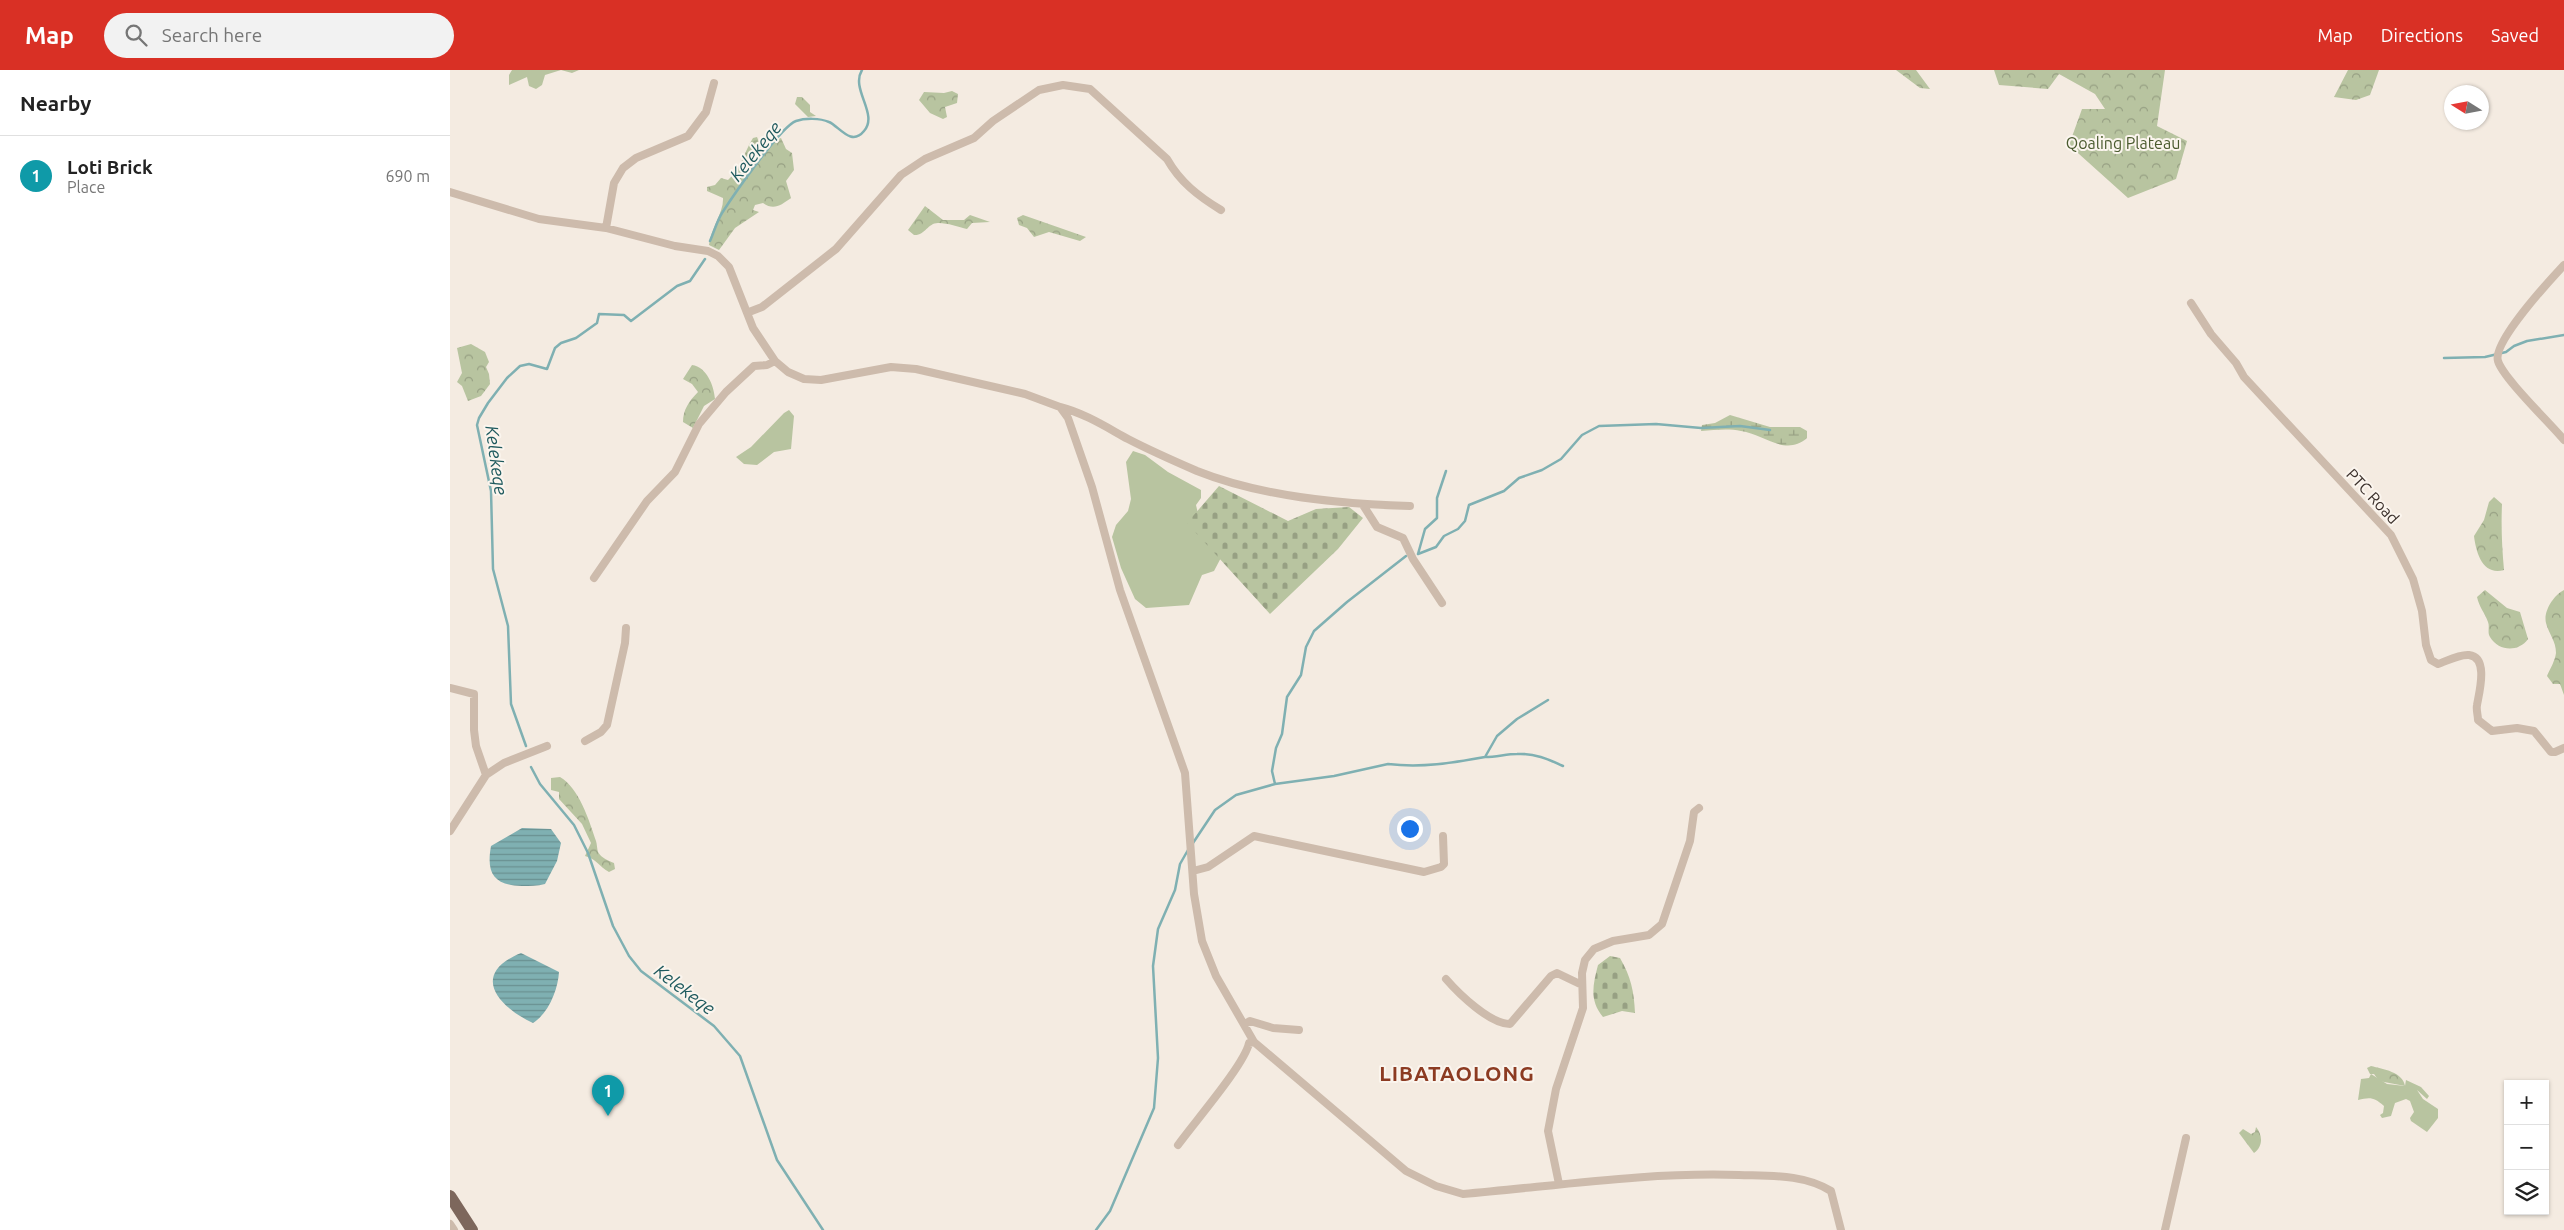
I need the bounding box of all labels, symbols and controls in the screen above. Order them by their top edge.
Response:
search box [104,13,454,58]
icon: search [122,21,150,49]
text: Map [25,22,74,49]
text: Search here [162,24,262,46]
text: Map [2317,25,2353,45]
text: Directions [2381,25,2463,45]
text: Saved [2491,25,2539,45]
north arrow [2444,85,2489,130]
text: Nearby [20,91,91,115]
water label: Kelekeqe [725,117,785,185]
park label: Qoaling Plateau [2066,134,2180,152]
text: Loti Brick [67,156,153,178]
text: 1 [31,167,41,185]
text: 690 m [385,167,430,185]
text: Place [67,178,105,196]
water label: Kelekeqe [482,424,512,496]
street label: PTC Road [2343,465,2403,527]
your location [1397,816,1423,842]
water label: Kelekeqe [651,960,719,1018]
district label: LIBATAOLONG [1379,1061,1535,1085]
pin: 1 [592,1075,624,1116]
map controls [2504,1080,2549,1215]
button: + [2504,1080,2549,1125]
button: − [2504,1125,2549,1170]
button: layers [2504,1170,2549,1215]

